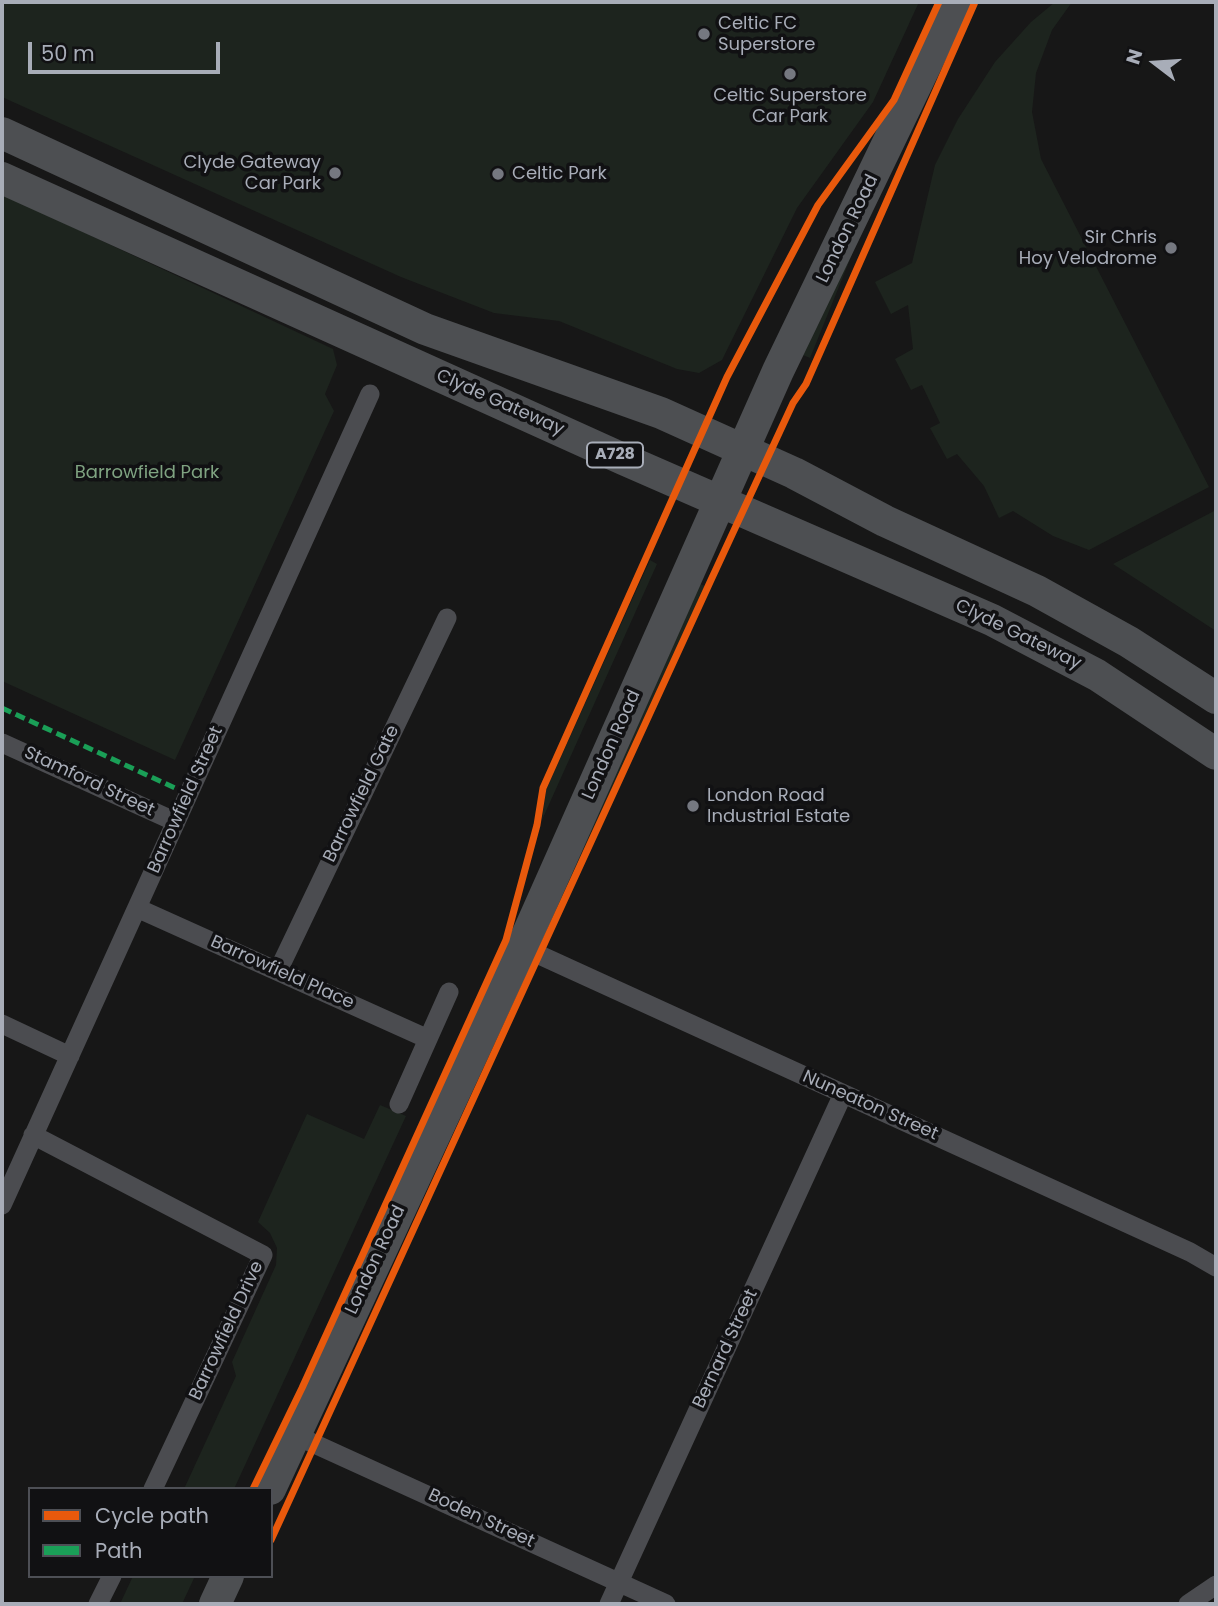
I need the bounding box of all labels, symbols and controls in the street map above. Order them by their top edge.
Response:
place label: Celtic FC Superstore [718,13,815,56]
marker: Celtic FC Superstore [696,26,712,42]
scale bar [32,28,224,72]
north arrow [1120,28,1190,98]
text: 50 m [41,39,95,68]
text: N [1119,46,1149,68]
marker: Celtic Superstore Car Park [782,66,798,82]
place label: Celtic Superstore Car Park [713,85,867,128]
place label: Clyde Gateway Car Park [183,152,321,194]
place label: Celtic Park [512,163,607,185]
marker: Clyde Gateway Car Park [327,165,343,181]
marker: Celtic Park [490,166,506,182]
street label: London Road [813,171,883,287]
place label: Sir Chris Hoy Velodrome [1019,227,1157,270]
marker: Sir Chris Hoy Velodrome [1163,240,1179,256]
street label: Clyde Gateway [433,365,567,441]
road number: A728 [587,442,643,468]
park label: Barrowfield Park [75,462,219,484]
street label: Clyde Gateway [951,595,1085,675]
street label: London Road [578,687,646,803]
street label: Barrowfield Gate [319,722,405,866]
street label: Barrowfield Street [144,723,228,877]
street label: Stamford Street [20,742,158,822]
place label: London Road Industrial Estate [707,785,850,828]
marker: London Road Industrial Estate [685,798,701,814]
street label: Barrowfield Place [207,932,357,1014]
street label: Nuneaton Street [799,1066,941,1146]
street label: London Road [341,1202,411,1318]
street label: Barrowfield Drive [185,1258,269,1404]
street label: Bernard Street [689,1286,763,1412]
street label: Boden Street [424,1485,538,1553]
legend [28,1487,273,1578]
text: Cycle path [95,1501,209,1530]
text: Path [95,1536,142,1565]

